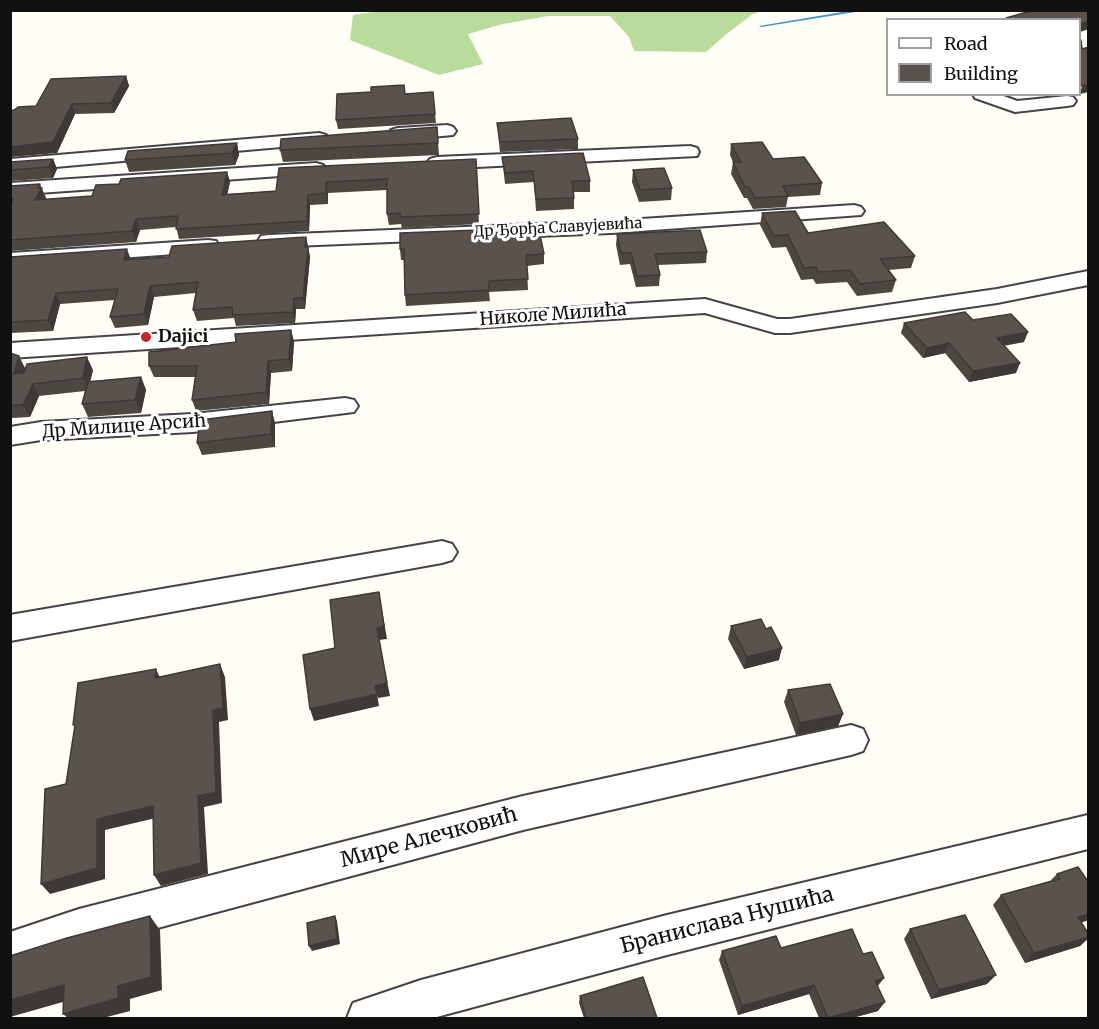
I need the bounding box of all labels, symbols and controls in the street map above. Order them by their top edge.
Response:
legend [886,18,1081,96]
text: Road [944,32,988,55]
text: Building [944,62,1018,85]
street label: Др Ђорђа Славујевића [473,215,643,241]
street label: Николе Милића [479,299,627,331]
place label: Dajici [158,326,209,348]
marker: Dajici [139,330,153,344]
street label: Др Милице Арсић [41,410,207,444]
street label: Мире Алечковић [338,802,520,874]
street label: Бранислава Нушића [618,882,836,960]

